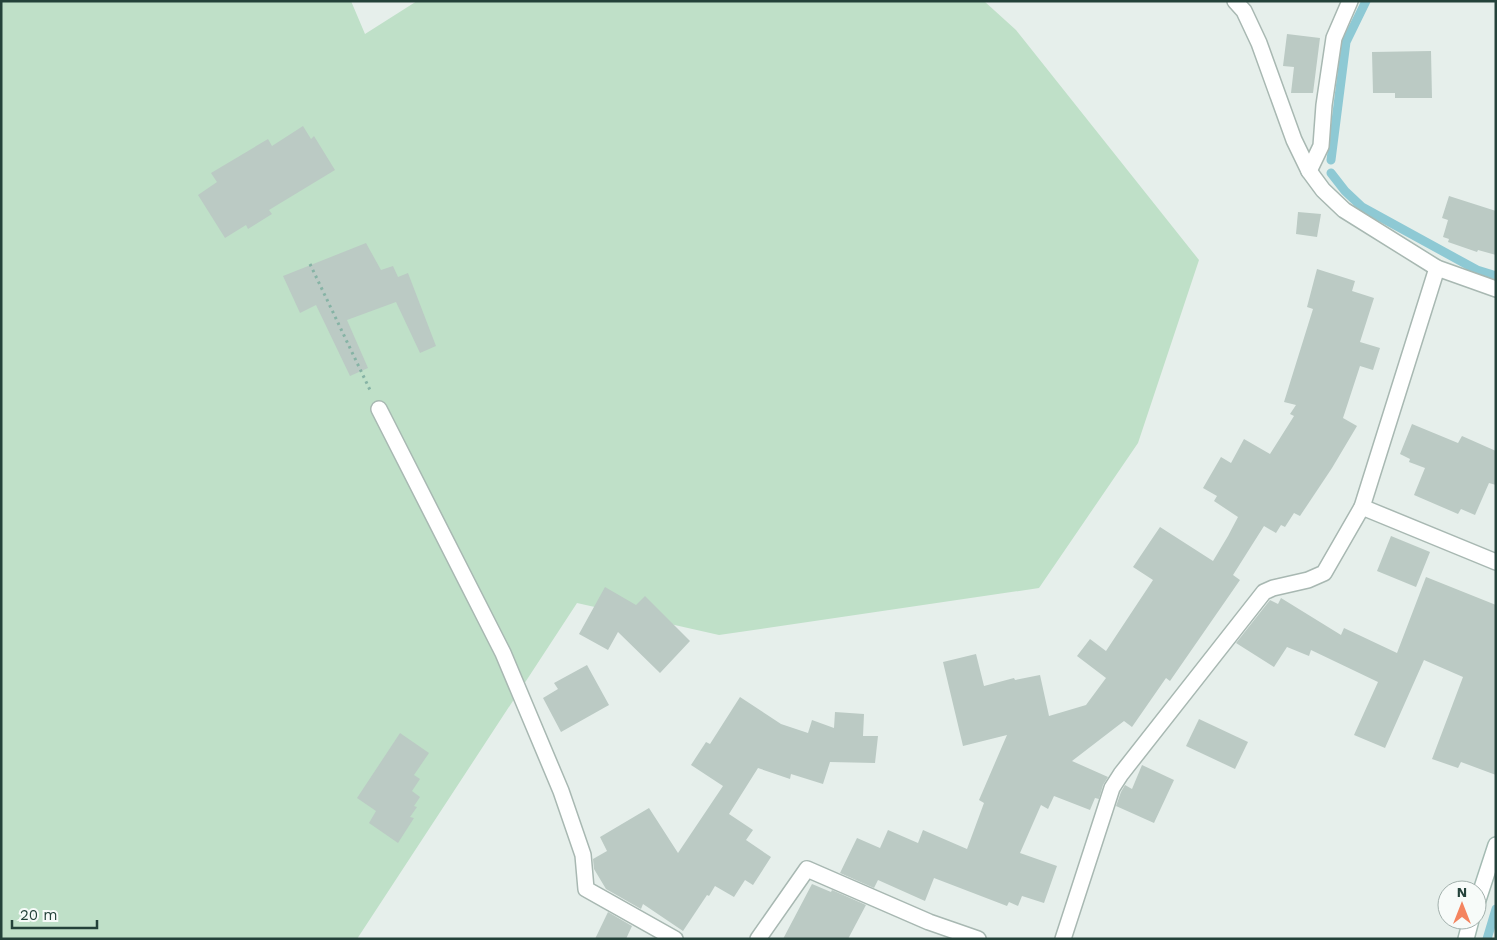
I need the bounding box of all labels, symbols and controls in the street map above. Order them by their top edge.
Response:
north arrow [1437,880,1487,930]
text: N [1457,884,1467,900]
scale bar [12,898,98,930]
text: 20 m [20,906,58,924]

